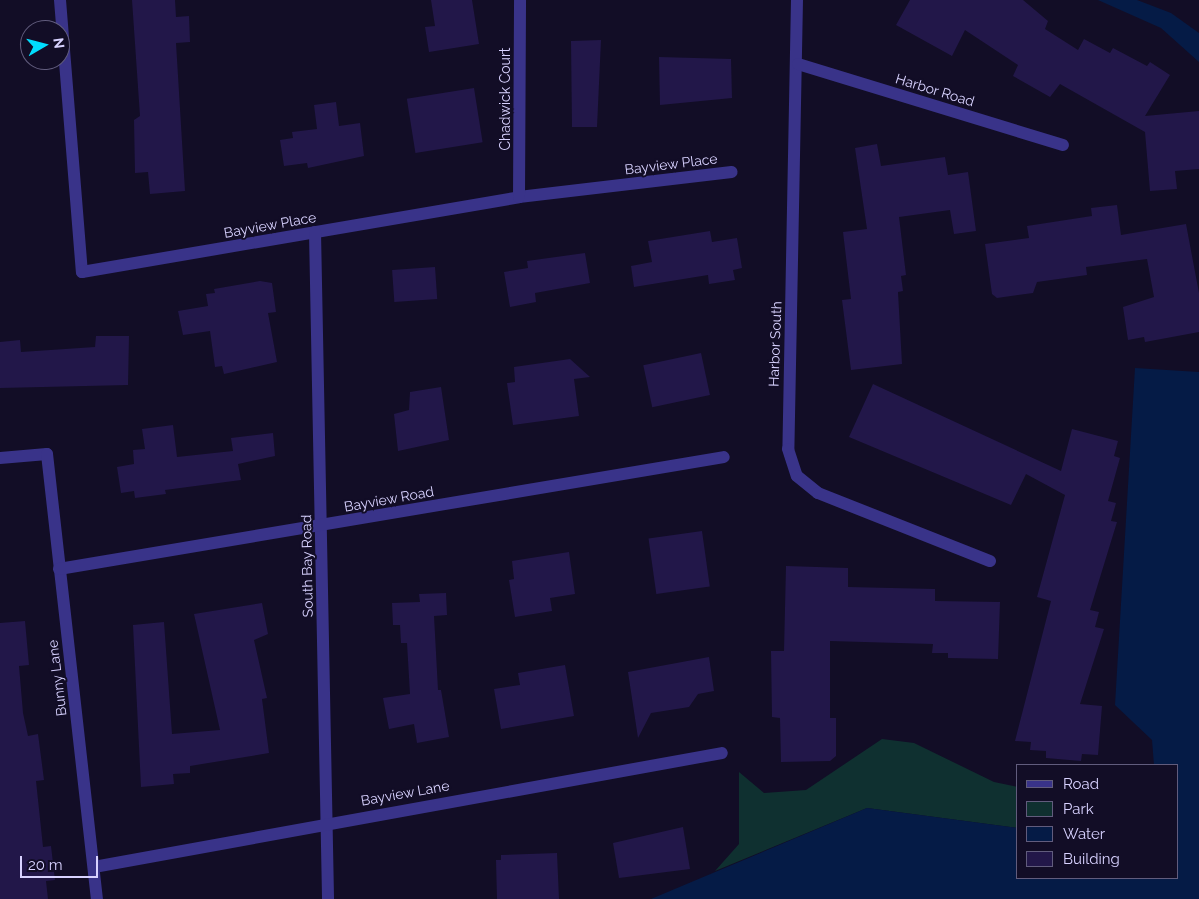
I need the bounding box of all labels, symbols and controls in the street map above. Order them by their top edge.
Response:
north arrow [20,20,70,70]
text: N [50,37,68,49]
street label: Chadwick Court [497,47,513,151]
street label: Harbor Road [893,70,977,110]
street label: Bayview Place [623,150,719,178]
street label: Bayview Place [222,209,318,241]
street label: Harbor South [765,301,785,387]
street label: Bayview Road [343,483,435,515]
street label: South Bay Road [298,514,316,618]
street label: Bunny Lane [44,639,70,717]
legend [1016,764,1179,879]
text: Road [1063,775,1099,793]
street label: Bayview Lane [359,777,451,809]
text: Park [1063,800,1094,818]
text: Water [1063,825,1105,843]
scale bar [22,846,100,878]
text: Building [1063,850,1120,868]
text: 20 m [28,856,63,874]

